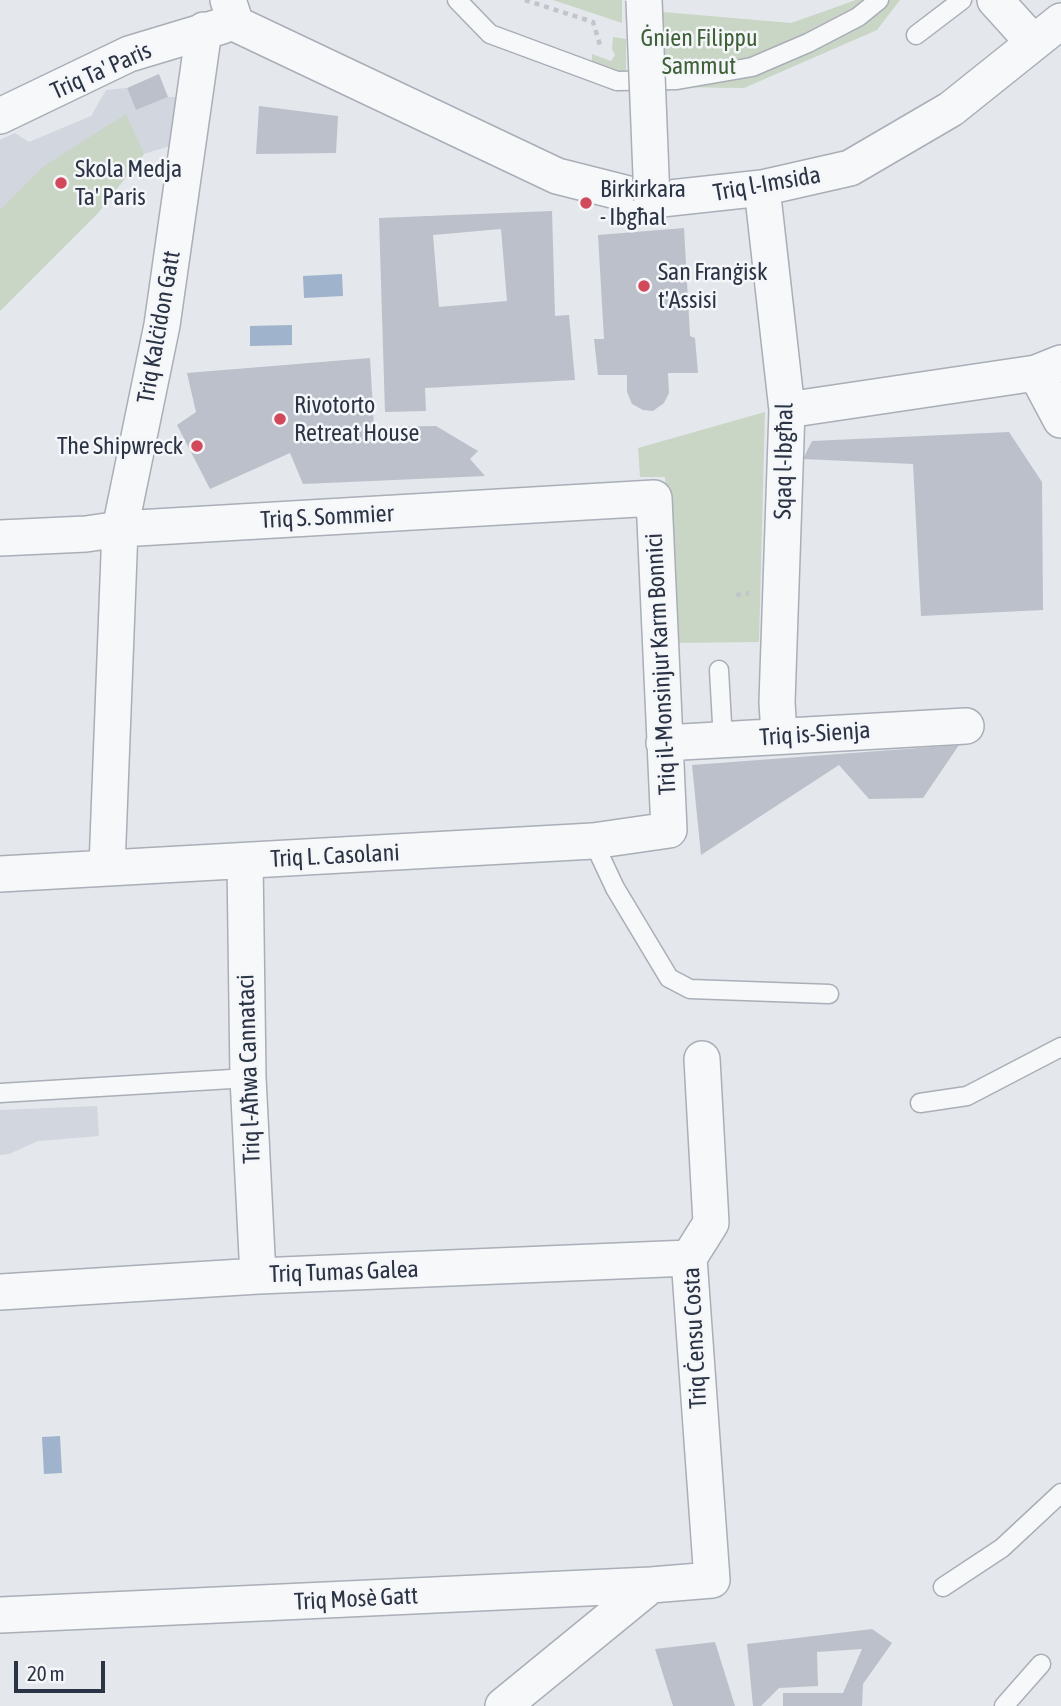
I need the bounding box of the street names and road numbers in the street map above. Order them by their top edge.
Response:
street label: Triq Ta' Paris [46,36,156,106]
street label: Triq l-Imsida [711,160,823,208]
street label: Triq Kalċidon Gatt [131,248,187,406]
street label: Sqaq l-Ibgħal [769,402,799,520]
street label: Triq S. Sommier [260,499,394,535]
street label: Triq il-Monsinjur Karm Bonnici [640,532,682,796]
street label: Triq is-Sienja [759,716,871,752]
street label: Triq L. Casolani [270,838,400,874]
street label: Triq l-Aħwa Cannataci [231,974,267,1164]
street label: Triq Tumas Galea [269,1255,419,1289]
street label: Triq Ċensu Costa [677,1267,713,1409]
street label: Triq Mosè Gatt [293,1581,419,1617]

